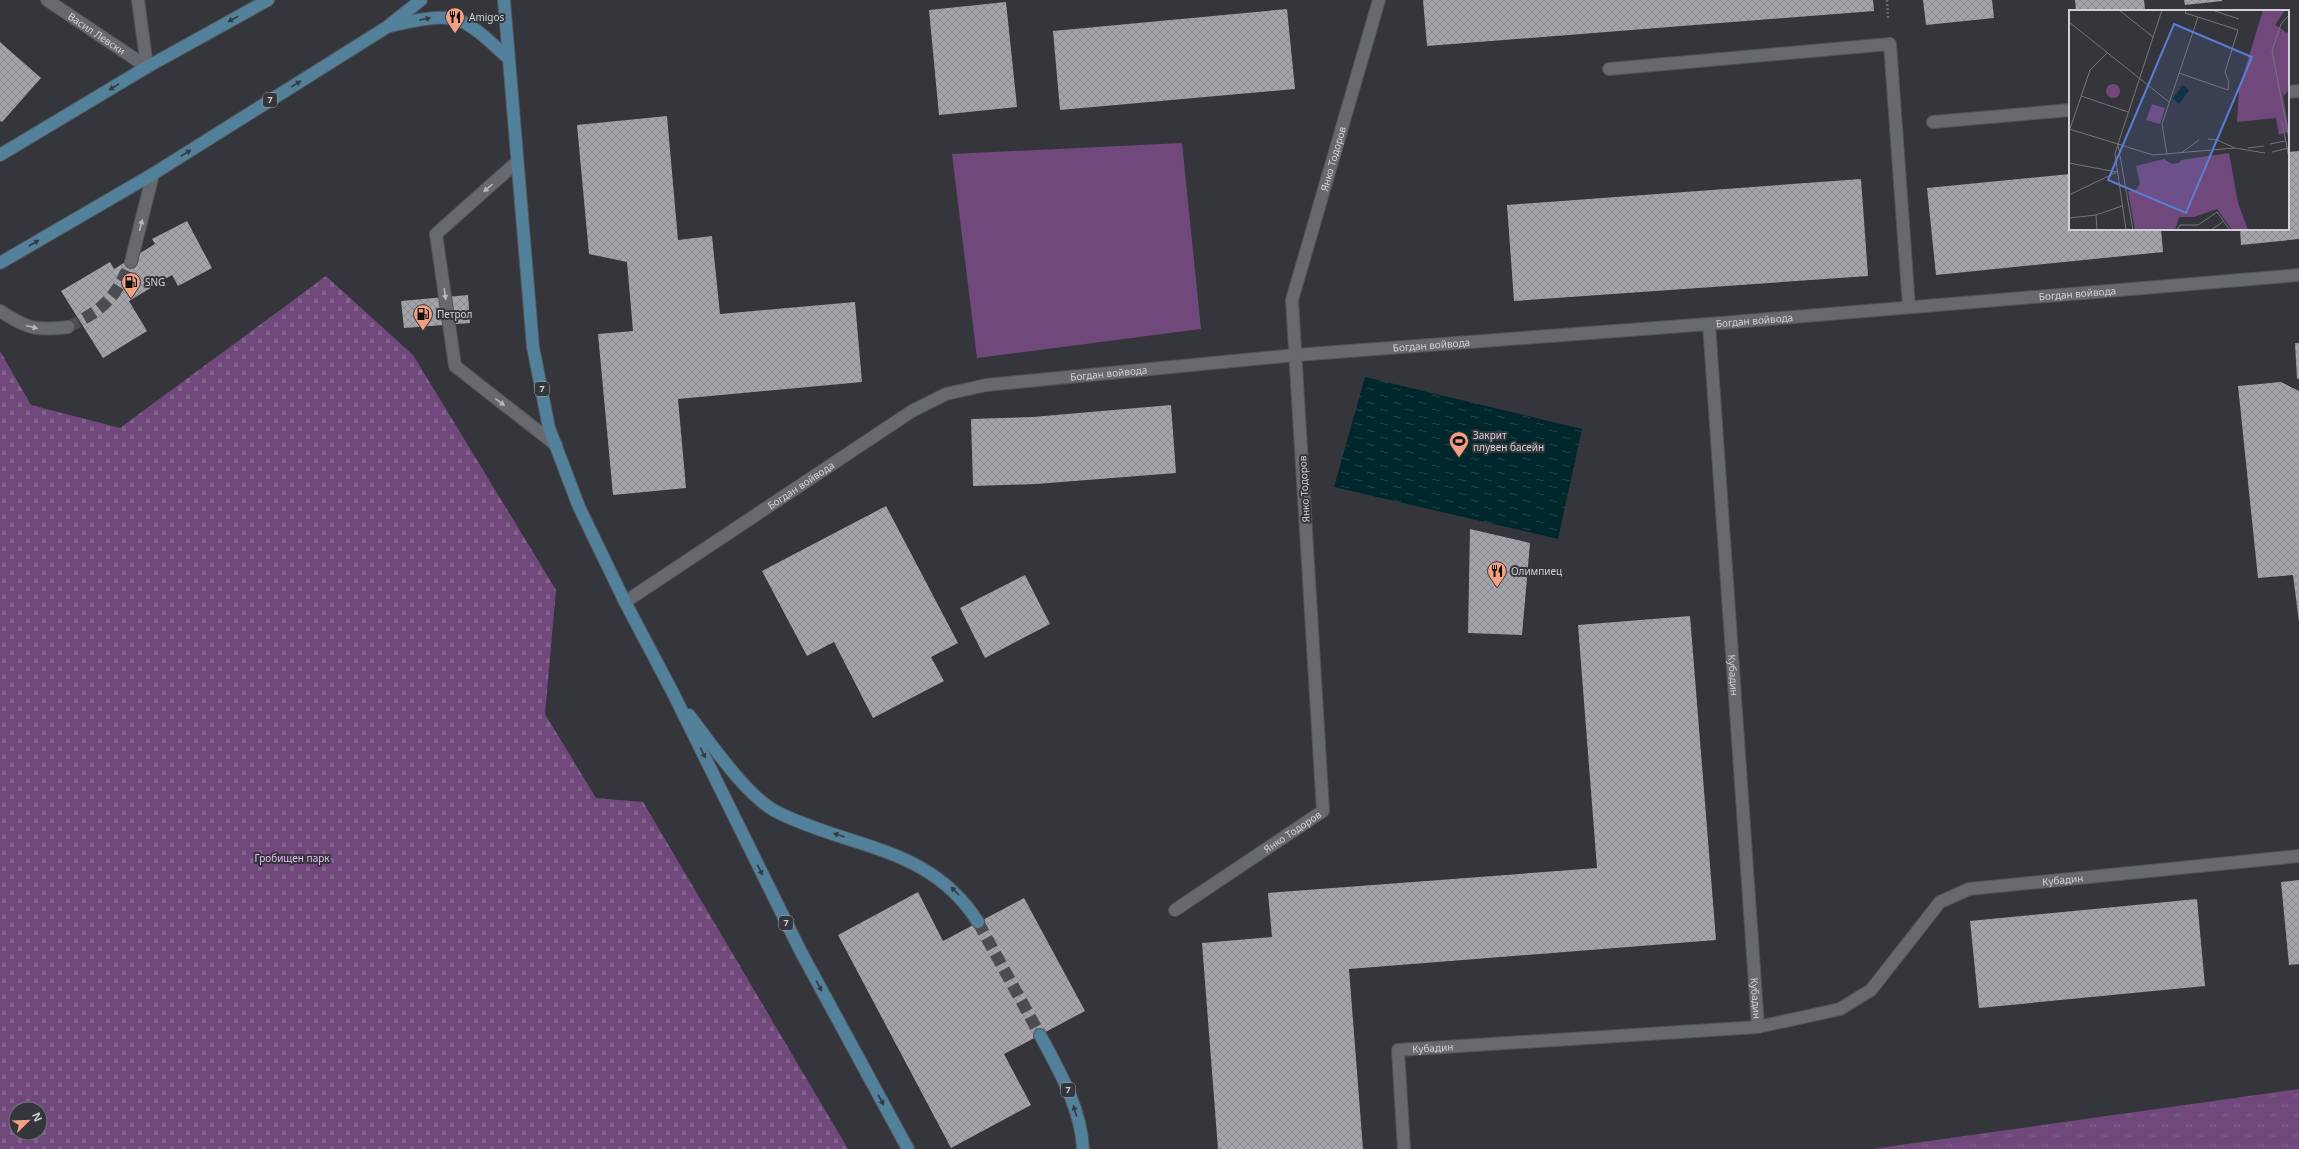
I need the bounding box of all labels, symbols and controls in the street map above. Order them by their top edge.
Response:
restaurant icon: Amigos [444,6,466,34]
street label: Васил Левски [65,9,128,58]
place label: Amigos [469,10,505,24]
inset map [2069,10,2289,230]
one-way arrow [228,16,239,22]
one-way arrow [419,16,431,22]
one-way arrow [291,80,301,88]
one-way arrow [108,83,120,90]
road number: 7 [263,93,277,107]
street label: Янко Тодоров [1317,124,1349,193]
one-way arrow [180,150,192,157]
one-way arrow [483,184,493,193]
one-way arrow [138,218,144,231]
one-way arrow [28,240,40,247]
fuel station icon: SNG [120,271,142,299]
place label: SNG [145,275,165,289]
street label: Богдан войвода [2038,283,2117,304]
one-way arrow [442,288,448,300]
fuel station icon: Петрол [412,303,434,331]
place label: Петрол [437,307,472,321]
street label: Богдан войвода [1715,310,1794,330]
one-way arrow [26,324,38,330]
street label: Богдан войвода [1392,335,1471,355]
street label: Богдан войвода [1069,362,1148,384]
road number: 7 [535,382,549,396]
one-way arrow [495,397,506,406]
place label: Закрит плувен басейн [1473,428,1544,454]
sports icon: Закрит плувен басейн [1448,430,1470,458]
street label: Янко Тодоров [1295,455,1313,523]
street label: Богдан войвода [765,458,837,512]
restaurant icon: Олимпиец [1486,560,1508,588]
place label: Олимпиец [1511,564,1563,578]
street label: Кубадин [1725,654,1742,696]
one-way arrow [699,748,706,759]
street label: Янко Тодоров [1260,807,1324,856]
one-way arrow [833,832,845,838]
park label: Гробищен парк [254,851,330,865]
one-way arrow [757,864,763,876]
street label: Кубадин [2041,871,2084,889]
one-way arrow [950,886,960,896]
road number: 7 [779,916,793,930]
street label: Кубадин [1748,977,1764,1019]
one-way arrow [816,980,822,992]
street label: Кубадин [1412,1039,1454,1056]
road number: 7 [1061,1083,1075,1097]
one-way arrow [878,1094,885,1106]
north arrow [8,1101,48,1141]
one-way arrow [1072,1105,1078,1117]
text: N [29,1110,46,1124]

